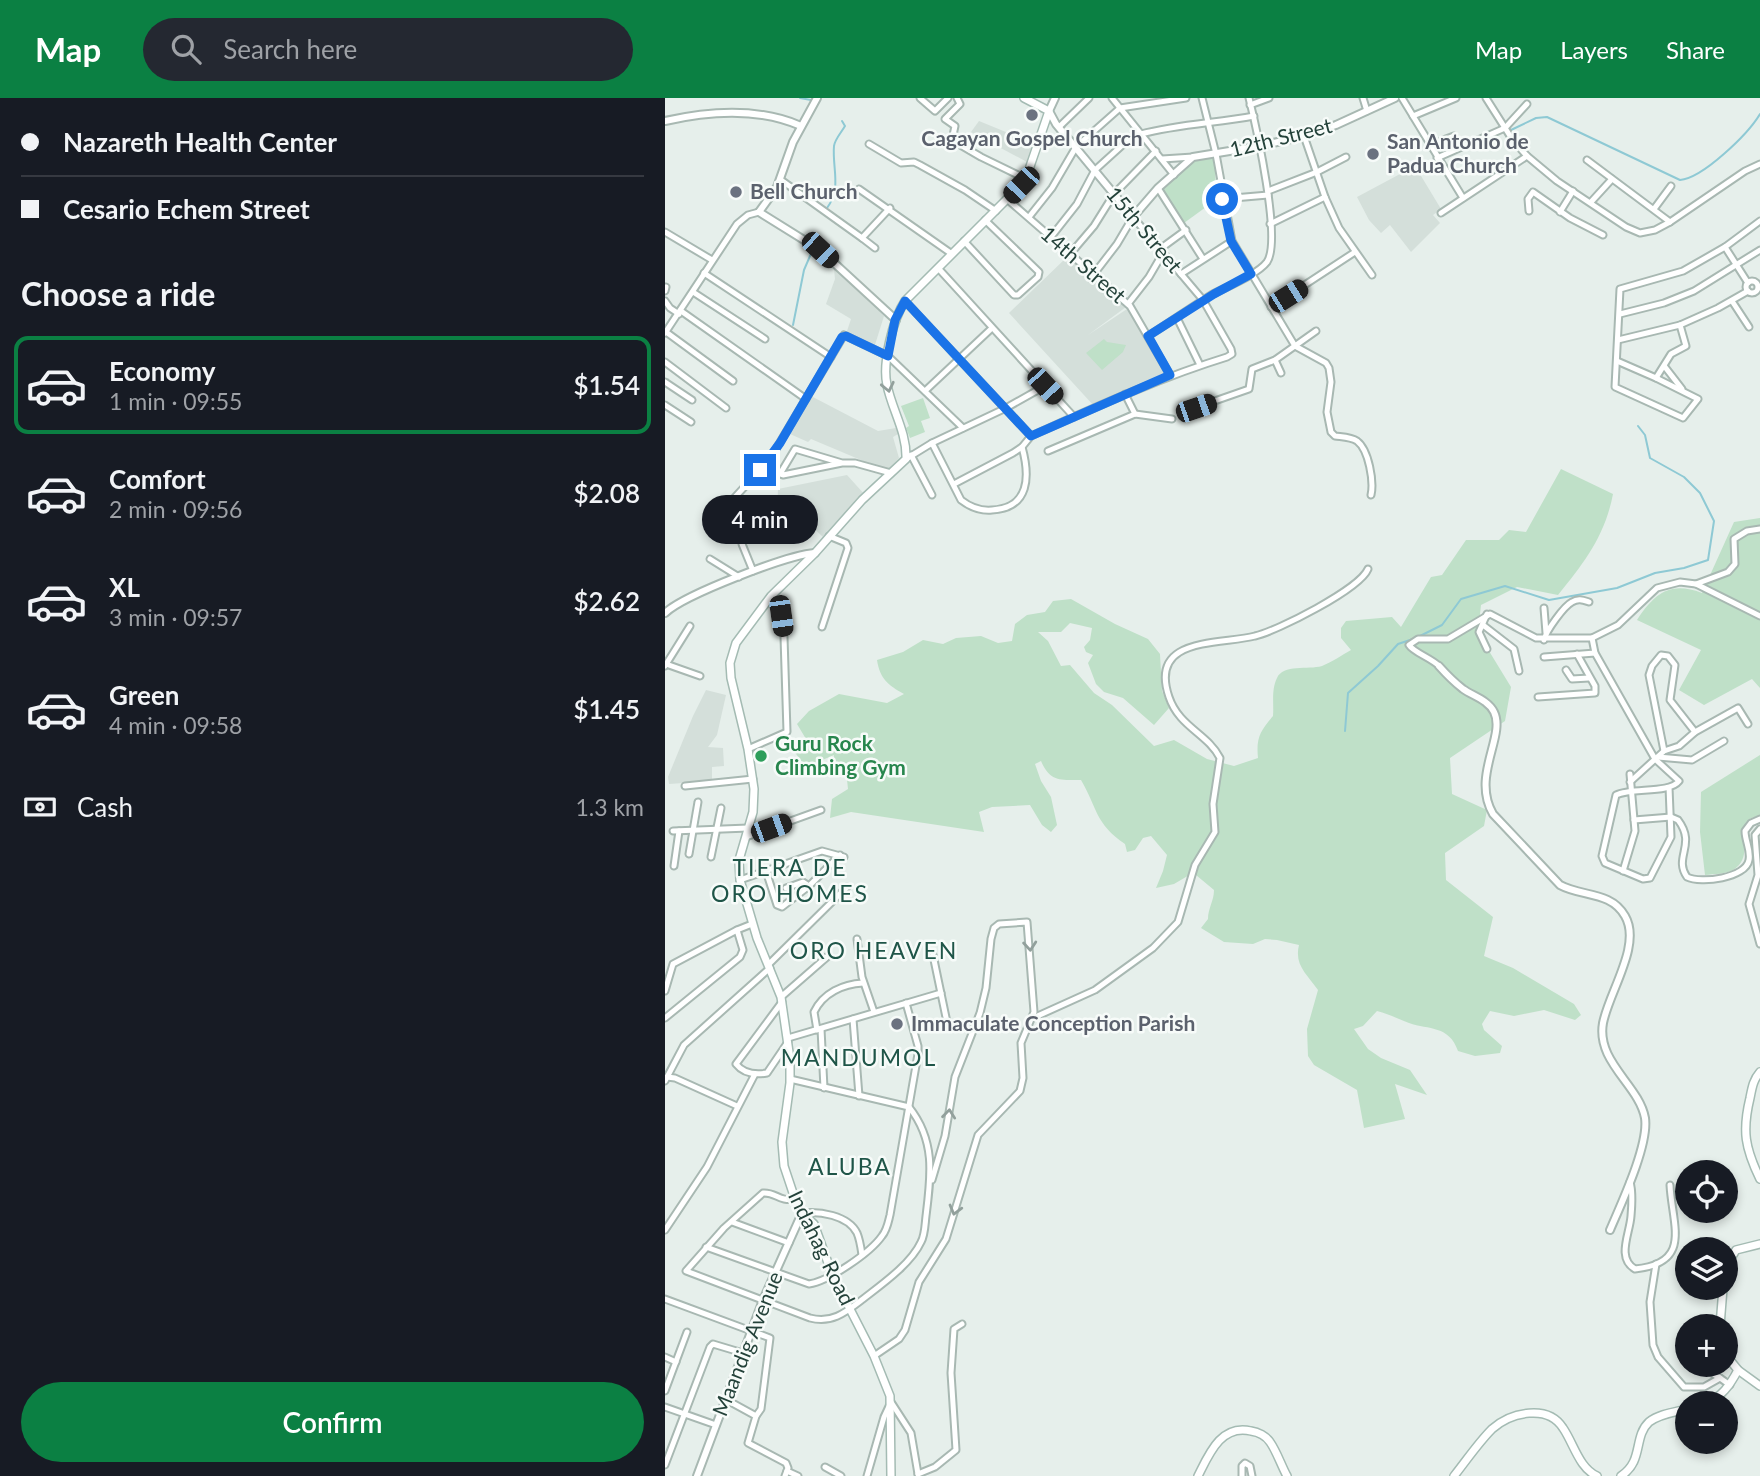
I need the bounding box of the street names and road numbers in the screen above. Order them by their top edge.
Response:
street label: 12th Street [1227,112,1335,161]
street label: 15th Street [1102,181,1189,277]
street label: 14th Street [1036,220,1132,308]
street label: Indahag Road [784,1186,861,1309]
street label: Maandig Avenue [706,1267,787,1419]

